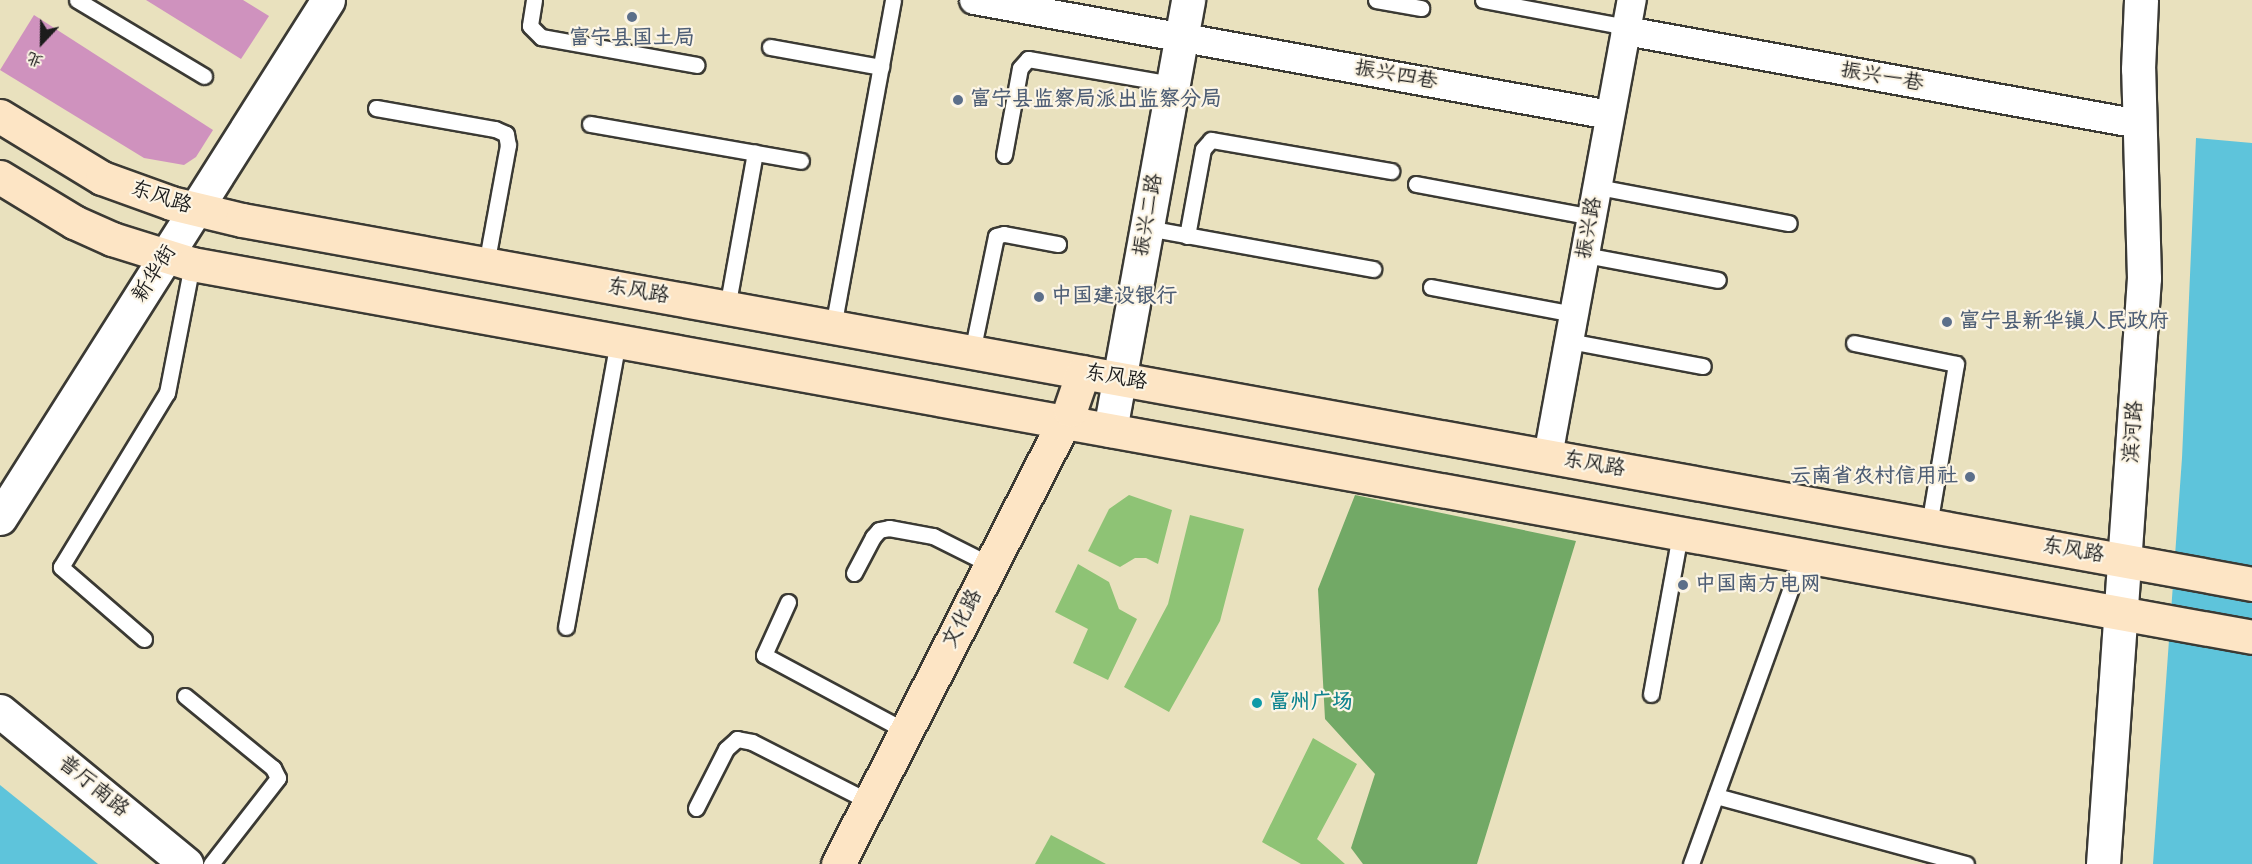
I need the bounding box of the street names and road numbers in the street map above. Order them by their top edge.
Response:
street label: 振兴四巷 [1352,56,1440,96]
street label: 振兴一巷 [1838,58,1926,98]
street label: 振兴二路 [1129,171,1169,259]
street label: 东风路 [127,176,195,220]
street label: 振兴路 [1572,195,1608,261]
street label: 新华街 [128,241,182,307]
street label: 东风路 [605,274,671,310]
street label: 东风路 [1083,360,1149,396]
street label: 滨河路 [2119,400,2149,464]
street label: 东风路 [1561,447,1627,483]
street label: 东风路 [2040,533,2106,569]
street label: 文化路 [937,585,989,653]
street label: 普厅南路 [52,751,134,823]

